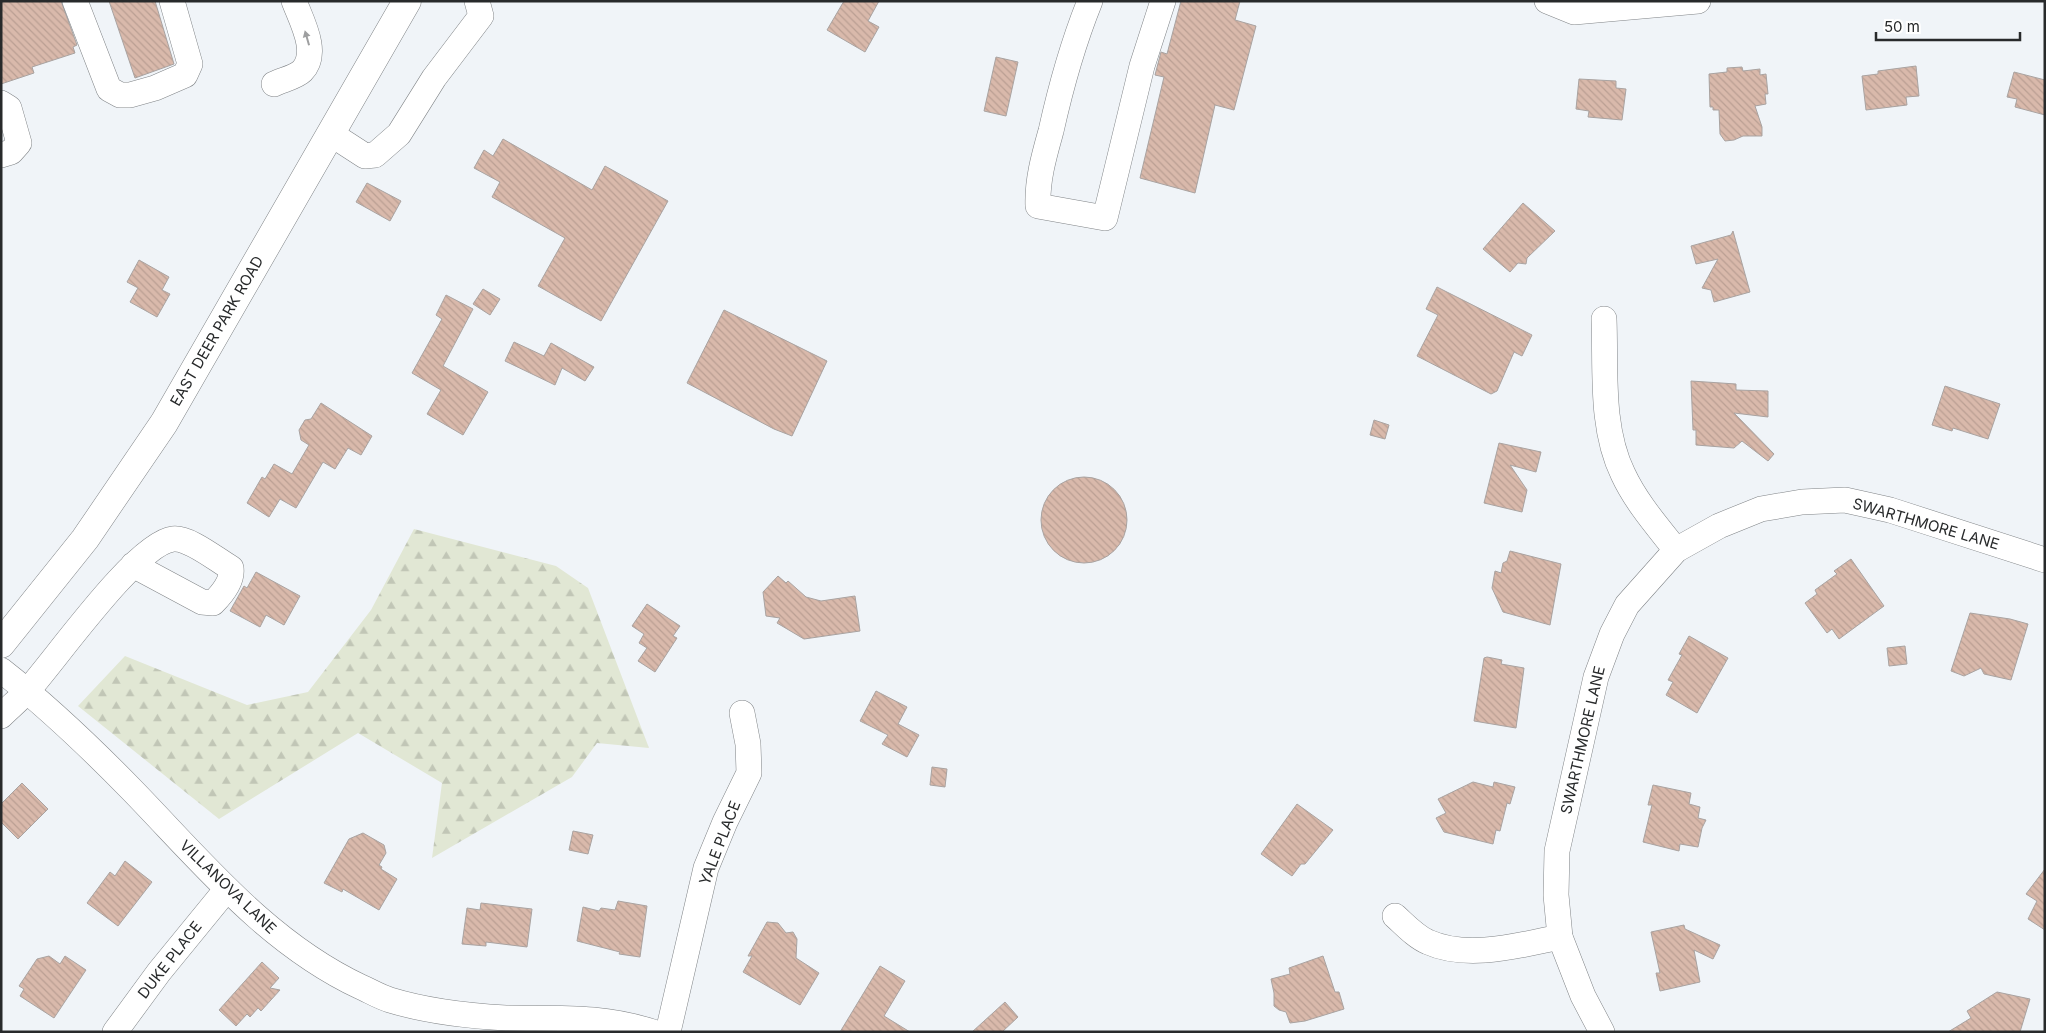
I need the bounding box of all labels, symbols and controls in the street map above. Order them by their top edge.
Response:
scale bar [1876,10,2020,42]
text: 50 m [1884,17,1920,36]
one-way arrow [302,30,310,45]
street label: EAST DEER PARK ROAD [166,252,267,409]
street label: SWARTHMORE LANE [1851,494,2002,554]
street label: SWARTHMORE LANE [1556,664,1609,816]
street label: YALE PLACE [695,798,744,888]
street label: VILLANOVA LANE [176,836,281,938]
street label: DUKE PLACE [133,917,206,1002]

